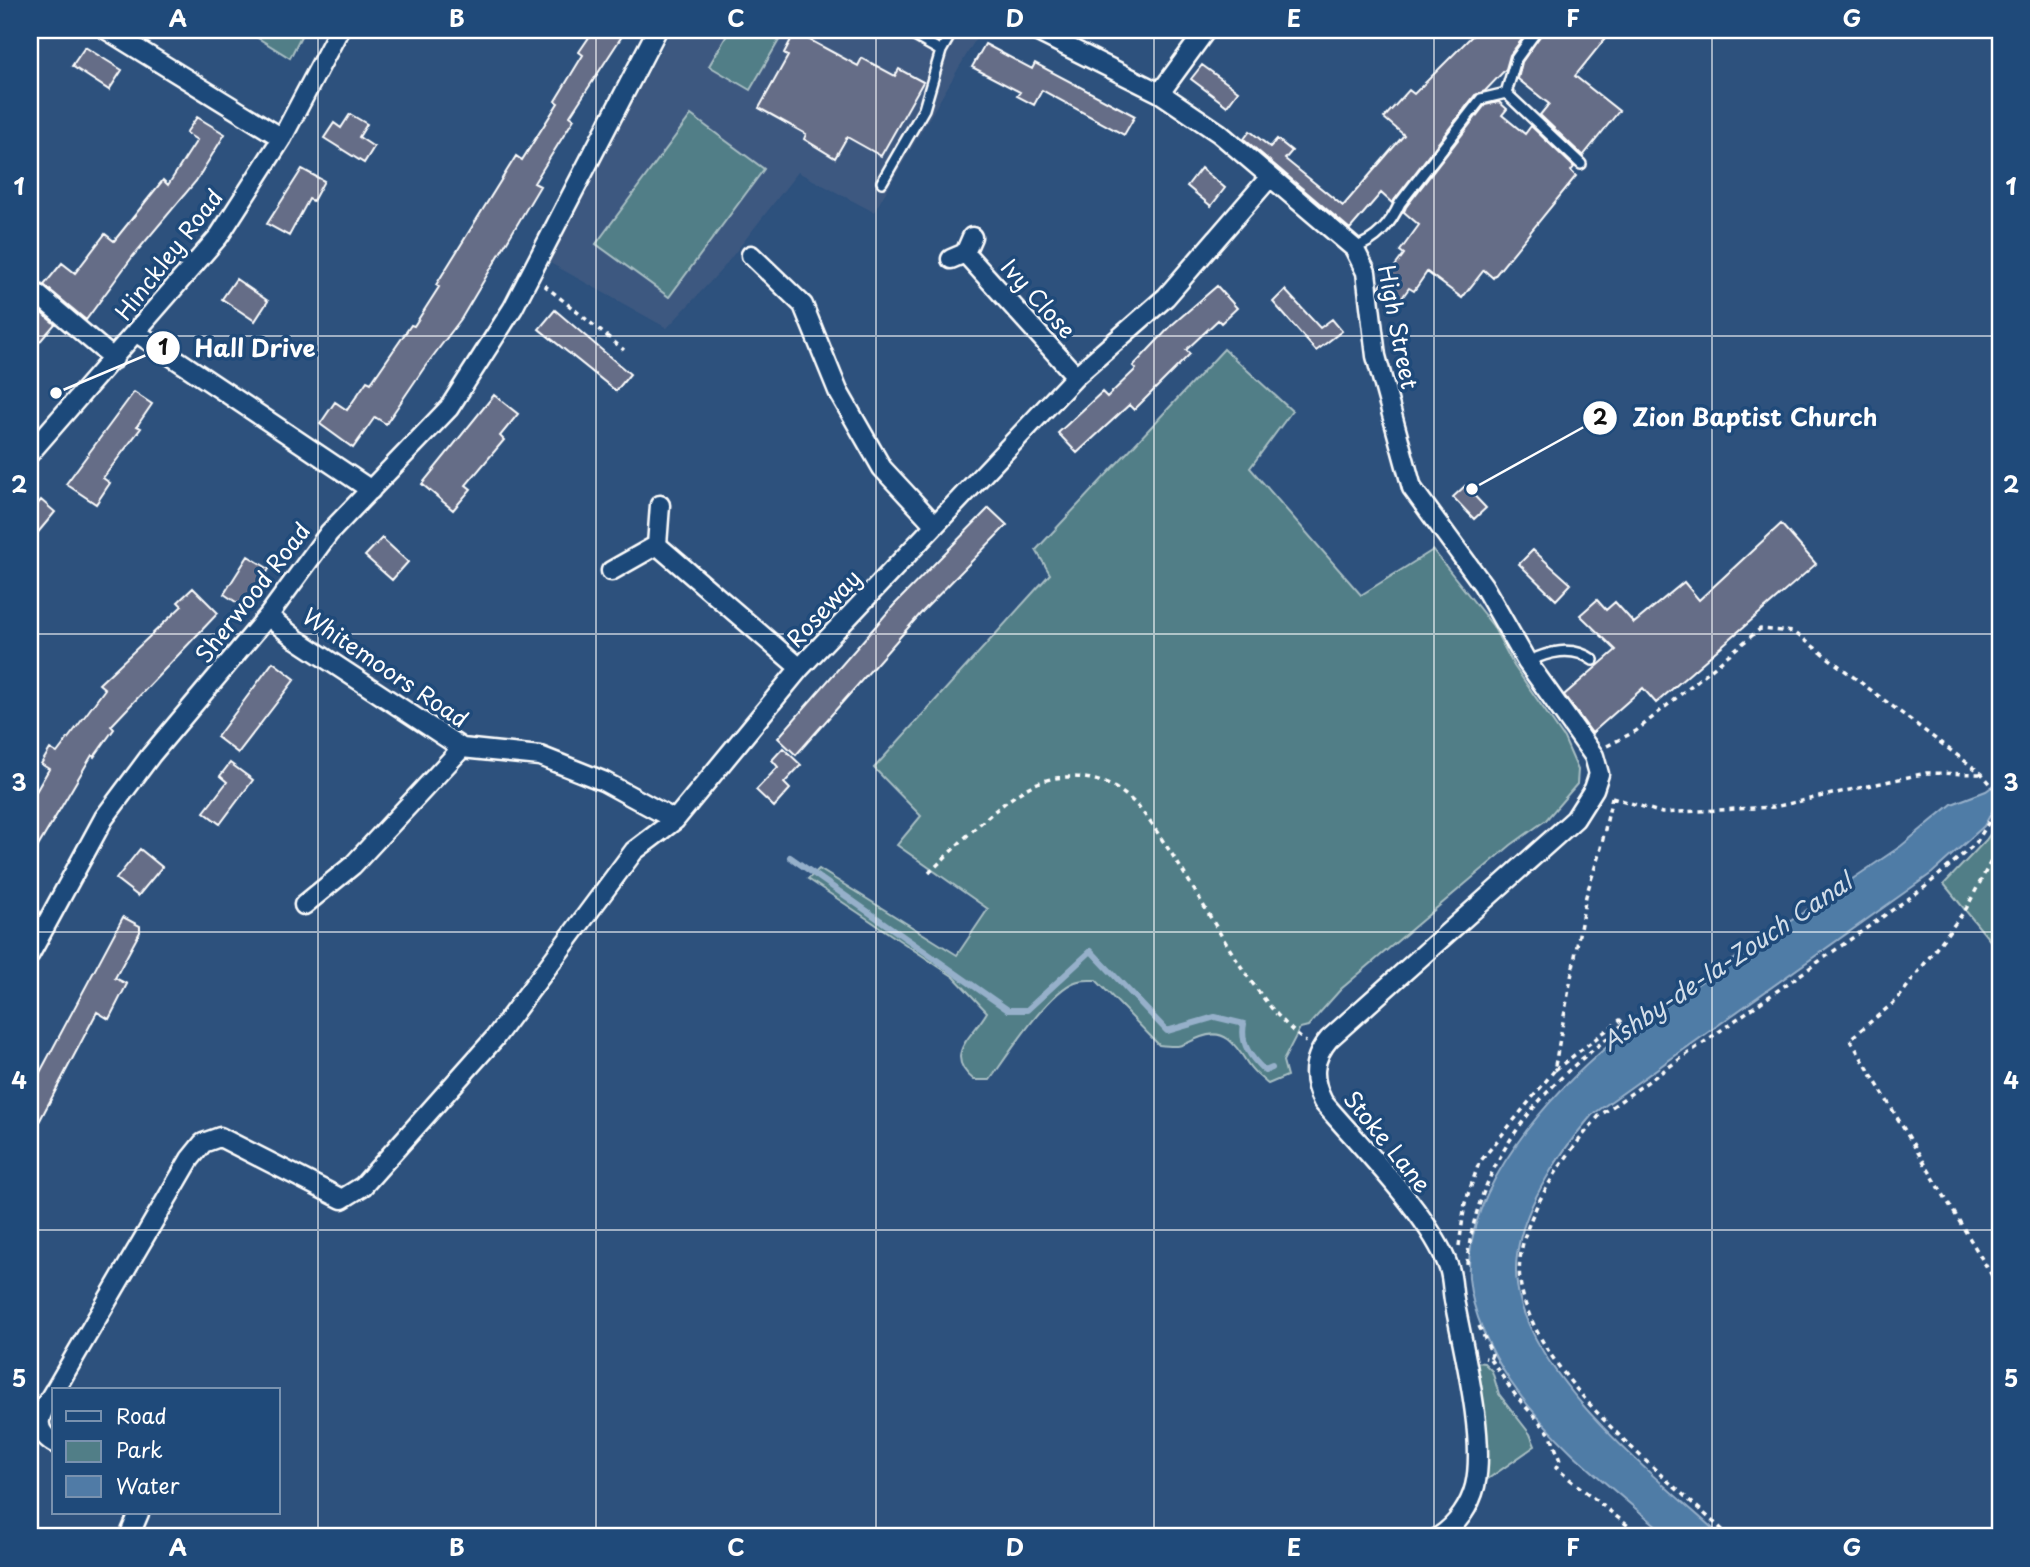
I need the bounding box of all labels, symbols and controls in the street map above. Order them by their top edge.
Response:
text: A [169,0,187,35]
text: B [449,0,465,35]
text: C [727,0,745,35]
text: D [1006,0,1024,35]
text: E [1287,0,1301,35]
text: F [1566,0,1580,35]
text: G [1843,0,1861,35]
text: 1 [14,168,25,203]
text: 1 [2006,168,2017,203]
street label: Hinckley Road [105,181,231,327]
street label: Ivy Close [993,250,1085,346]
street label: High Street [1370,262,1428,392]
callout: Hall Drive [146,326,330,371]
text: Hall Drive [195,329,315,365]
text: 1 [158,330,168,362]
callout: Zion Baptist Church [1583,395,1892,440]
text: Zion Baptist Church [1633,398,1877,434]
text: 2 [1593,400,1608,432]
text: 2 [11,466,27,501]
text: 2 [2003,466,2019,501]
street label: Sherwood Road [186,514,318,670]
street label: Roseway [777,561,869,655]
street label: Whitemoors Road [296,598,476,736]
text: 3 [11,764,27,799]
text: 3 [2003,764,2019,799]
water label: Ashby-de-la-Zouch Canal [1593,862,1861,1059]
text: 4 [11,1062,27,1097]
text: 4 [2003,1062,2019,1097]
street label: Stoke Lane [1336,1082,1440,1200]
text: 5 [12,1360,26,1395]
text: 5 [2004,1360,2018,1395]
legend [52,1388,280,1514]
text: Road [116,1399,167,1431]
text: Park [116,1433,163,1465]
text: Water [116,1469,180,1501]
text: A [169,1529,187,1564]
text: B [449,1529,465,1564]
text: C [727,1529,745,1564]
text: D [1006,1529,1024,1564]
text: E [1287,1529,1301,1564]
text: F [1566,1529,1580,1564]
text: G [1843,1529,1861,1564]

